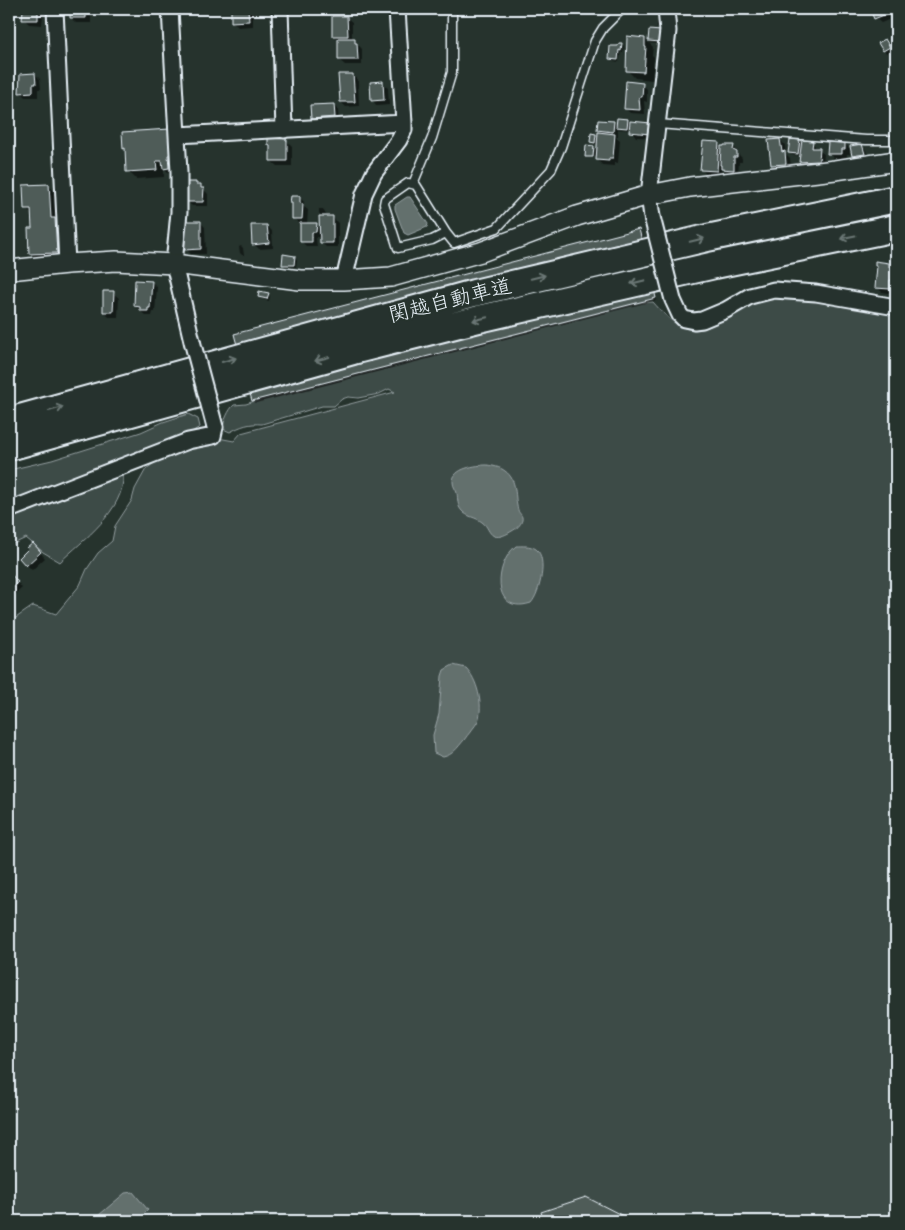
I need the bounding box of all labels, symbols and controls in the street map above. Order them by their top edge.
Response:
one-way arrow [841,233,857,243]
one-way arrow [688,235,704,244]
street label: 関越自動車道 [386,272,515,332]
one-way arrow [530,272,546,281]
one-way arrow [631,278,647,287]
one-way arrow [472,315,488,324]
one-way arrow [221,354,237,364]
one-way arrow [315,355,331,364]
one-way arrow [47,403,63,413]

